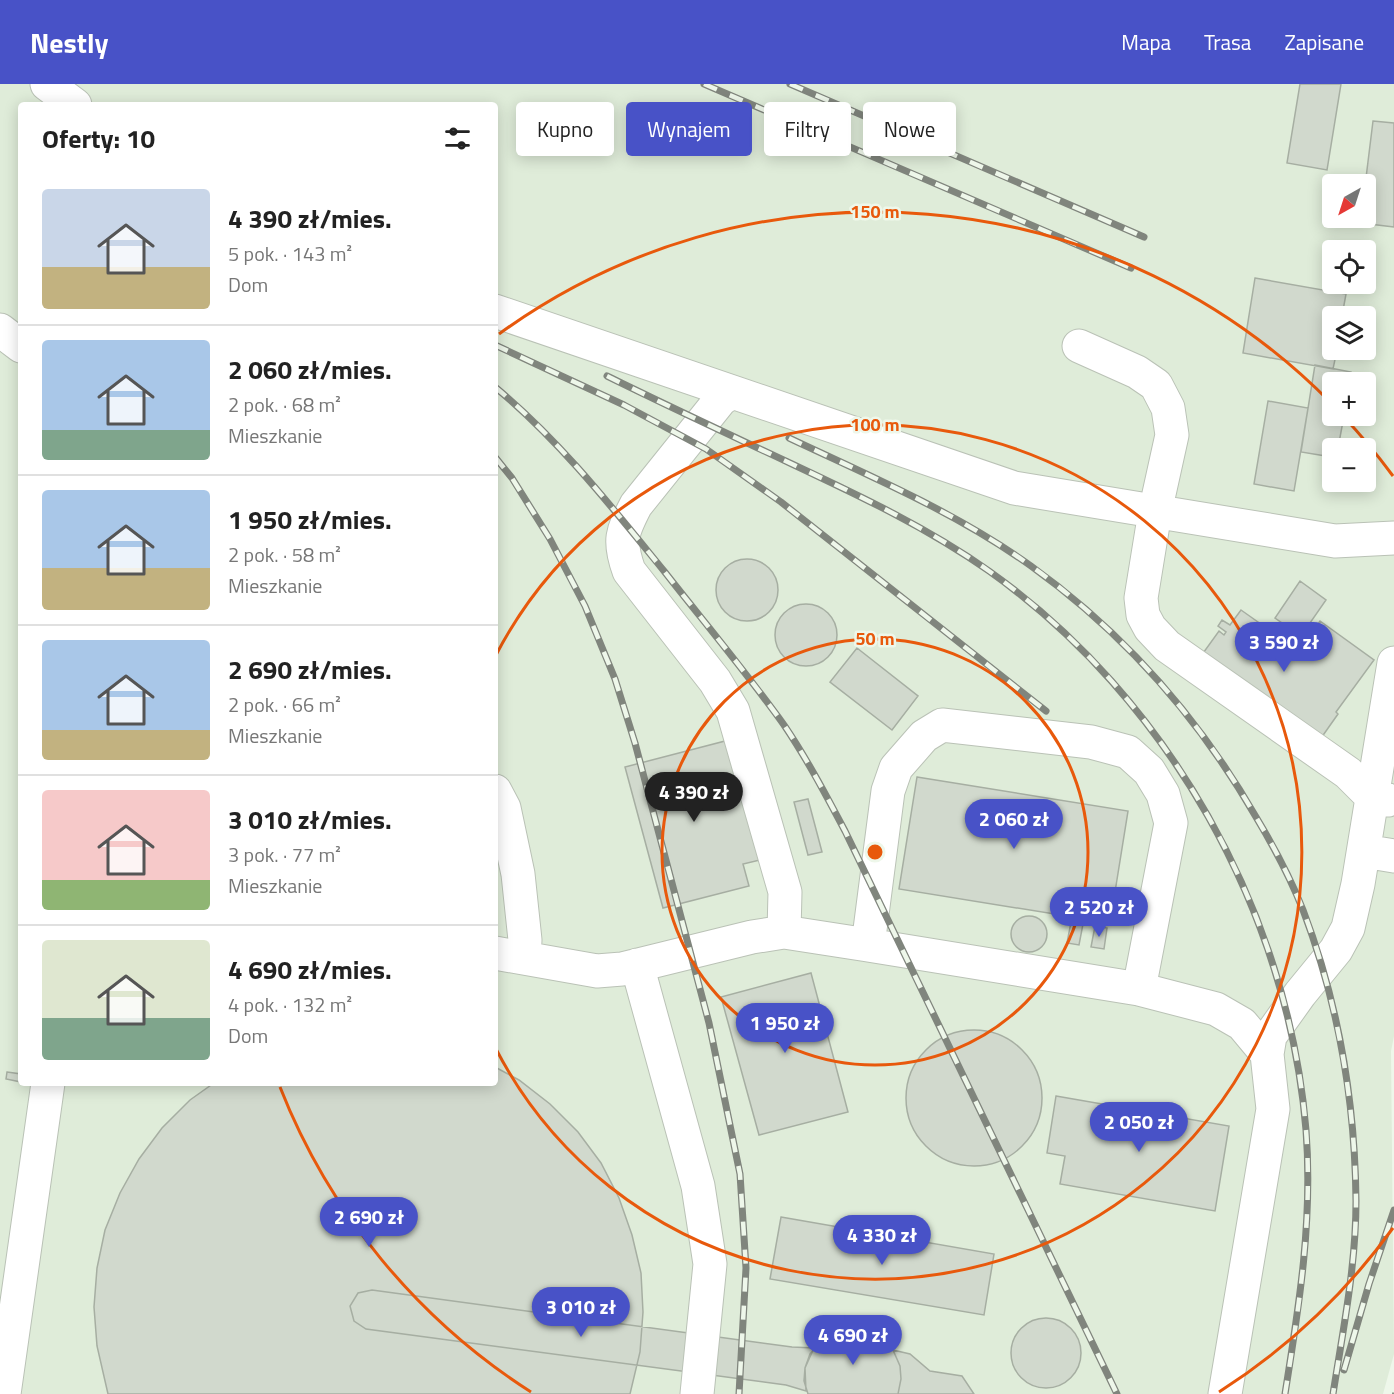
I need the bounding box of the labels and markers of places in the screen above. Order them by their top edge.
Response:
pin: 3 590 zł [1222,622,1346,673]
pin: 4 390 zł [632,772,756,823]
pin: 2 060 zł [952,799,1076,850]
centre of rings [865,842,885,862]
pin: 2 520 zł [1037,887,1161,938]
pin: 1 950 zł [723,1003,847,1054]
pin: 2 050 zł [1077,1102,1201,1153]
pin: 2 690 zł [307,1197,431,1248]
pin: 4 330 zł [820,1215,944,1266]
pin: 3 010 zł [519,1287,643,1338]
pin: 4 690 zł [791,1315,915,1366]

